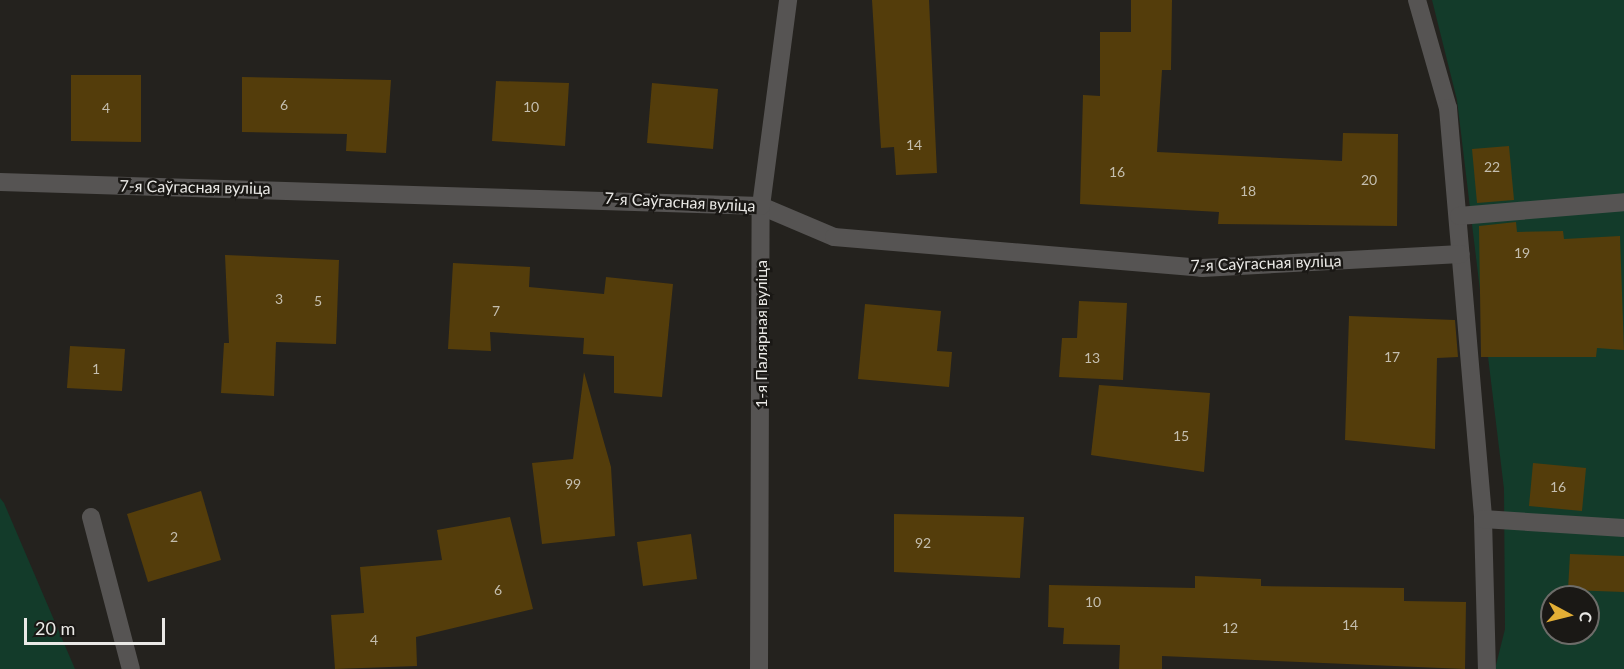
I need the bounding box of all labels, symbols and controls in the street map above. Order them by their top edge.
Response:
house number: 6 [280,97,288,113]
house number: 10 [523,99,539,115]
house number: 4 [102,100,110,116]
house number: 14 [906,137,922,153]
house number: 22 [1484,159,1500,175]
house number: 16 [1109,164,1125,180]
house number: 20 [1361,172,1377,188]
street label: 7-я Саўгасная вуліца [119,176,271,198]
house number: 18 [1240,183,1256,199]
street label: 7-я Саўгасная вуліца [604,188,756,216]
house number: 19 [1514,245,1530,261]
street label: 7-я Саўгасная вуліца [1190,251,1342,275]
street label: 1-я Палярная вуліца [751,260,771,408]
house number: 3 [275,291,283,307]
house number: 5 [314,293,322,309]
house number: 7 [492,303,500,319]
house number: 17 [1384,349,1400,365]
house number: 13 [1084,350,1100,366]
house number: 1 [92,361,100,377]
house number: 15 [1173,428,1189,444]
house number: 99 [565,476,581,492]
house number: 16 [1550,479,1566,495]
house number: 2 [170,529,178,545]
house number: 92 [915,535,931,551]
house number: 6 [494,582,502,598]
north arrow [1540,585,1600,645]
house number: 10 [1085,594,1101,610]
scale bar [27,606,168,644]
text: С [1576,611,1596,623]
text: 20 m [35,617,75,639]
house number: 14 [1342,617,1358,633]
house number: 12 [1222,620,1238,636]
house number: 4 [370,632,378,648]

